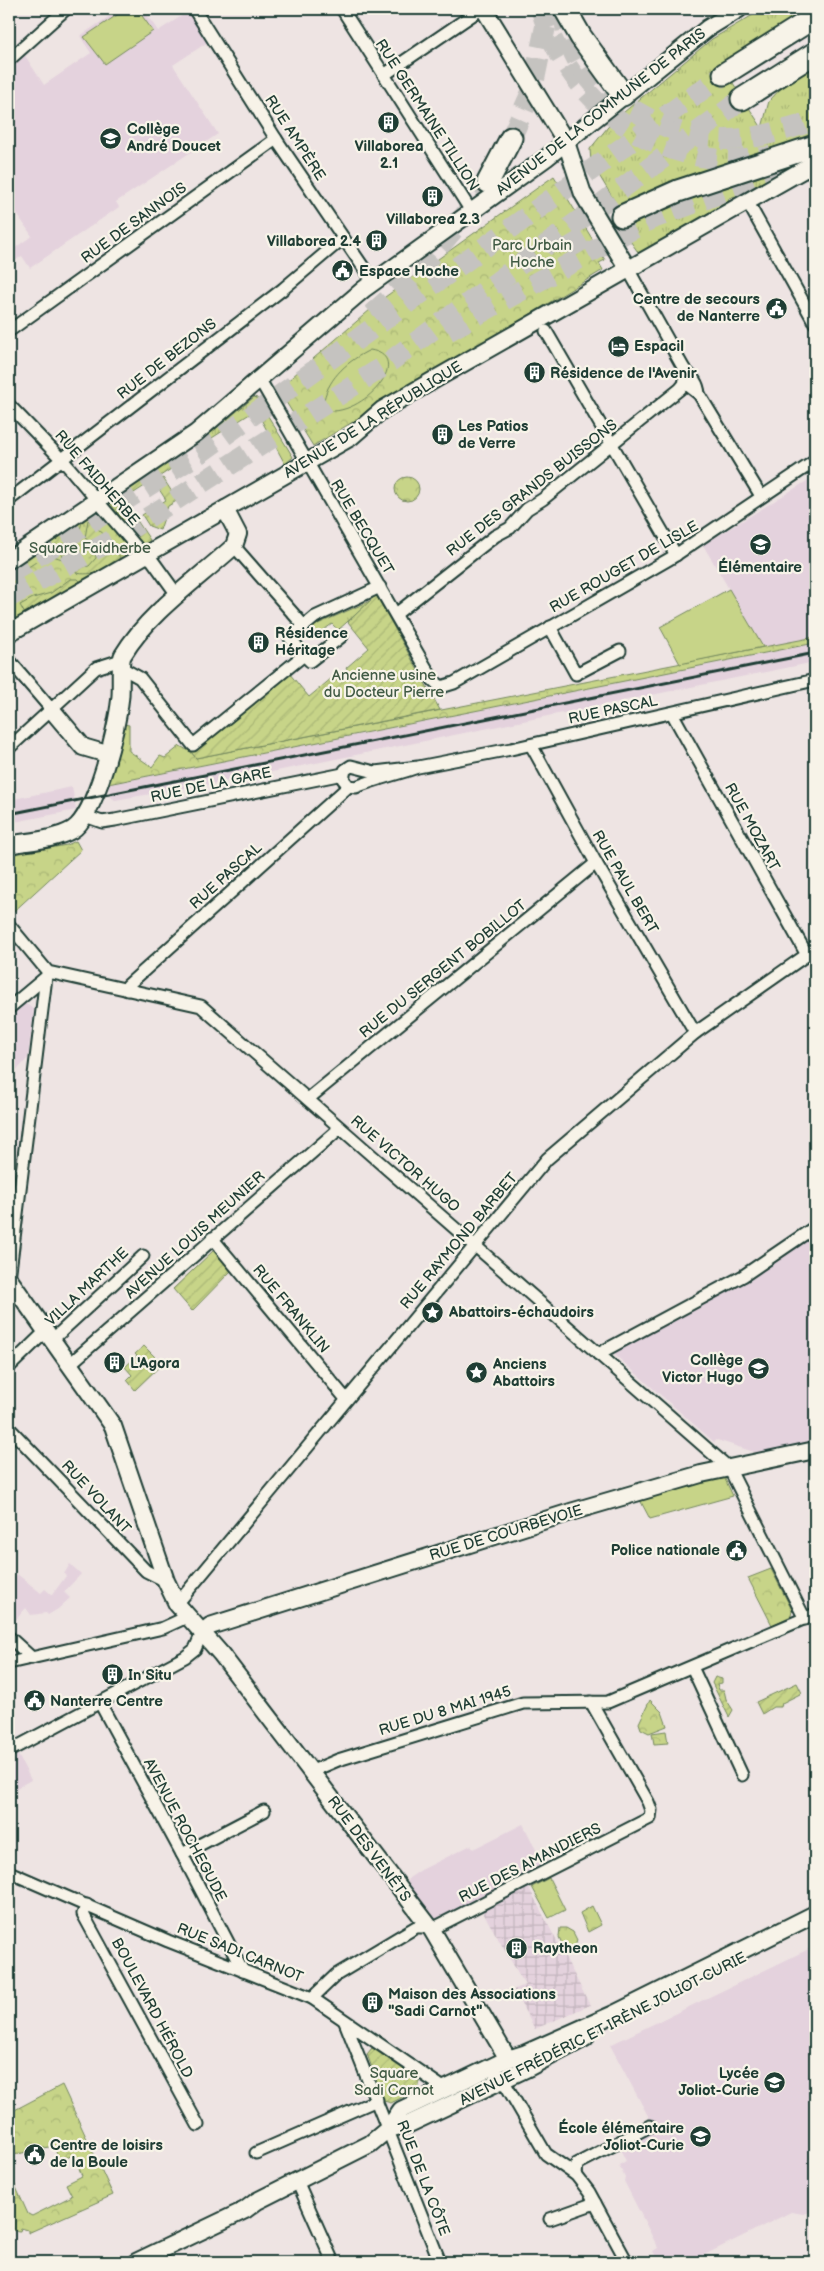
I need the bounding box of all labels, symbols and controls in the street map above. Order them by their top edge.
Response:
street label: AVENUE DE LA COMMUNE DE PARIS [492,24,710,200]
street label: RUE GERMAINE TILLION [371,36,483,194]
street label: RUE AMPÈRE [260,92,330,184]
building icon: Villaborea 2.1 [377,111,401,135]
place label: Collège André Doucet [126,120,221,156]
school or university icon: Collège André Doucet [99,126,123,150]
place label: Villaborea 2.1 [354,137,424,173]
street label: RUE DE SANNOIS [77,178,191,268]
building icon: Villaborea 2.3 [421,184,445,208]
place label: Villaborea 2.3 [386,210,480,229]
building icon: Villaborea 2.4 [365,229,389,253]
place label: Villaborea 2.4 [267,232,361,251]
park label: Parc Urbain Hoche [492,236,572,272]
public building icon: Espace Hoche [331,259,355,283]
place label: Espace Hoche [359,262,459,281]
place label: Centre de secours de Nanterre [633,290,760,326]
public building icon: Centre de secours de Nanterre [764,296,788,320]
street label: RUE DE BEZONS [113,314,221,404]
hotel icon: Espacil [606,334,630,358]
place label: Espacil [634,337,684,356]
street label: AVENUE DE LA RÉPUBLIQUE [280,357,466,483]
building icon: Résidence de l'Avenir [522,361,546,385]
place label: Résidence de l'Avenir [550,364,698,383]
street label: RUE DES GRANDS BUISSONS [443,415,621,561]
place label: Les Patios de Verre [458,417,528,453]
building icon: Les Patios de Verre [430,423,454,447]
street label: RUE FAIDHERBE [50,426,144,530]
street label: RUE BECQUET [326,476,398,578]
street label: RUE ROUGET DE LISLE [546,517,702,617]
school or university icon: Élémentaire [748,532,772,556]
park label: Square Faidherbe [29,539,151,558]
place label: Élémentaire [718,557,802,577]
place label: Résidence Héritage [275,624,348,660]
building icon: Résidence Héritage [247,630,271,654]
park label: Ancienne usine du Docteur Pierre [324,666,444,702]
street label: RUE PASCAL [567,691,660,729]
street label: RUE DE LA GARE [149,763,273,807]
street label: RUE MOZART [720,780,784,874]
street label: RUE PAUL BERT [588,827,662,937]
street label: RUE PASCAL [186,838,266,913]
street label: RUE DU SERGENT BOBILLOT [356,896,530,1042]
street label: RUE VICTOR HUGO [346,1111,464,1217]
street label: AVENUE LOUIS MEUNIER [121,1167,269,1303]
street label: RUE RAYMOND BARBET [396,1169,522,1313]
street label: VILLA MARTHE [41,1243,133,1330]
street label: RUE FRANKLIN [248,1261,334,1357]
place icon: Abattoirs-échaudoirs [421,1300,445,1324]
place label: Abattoirs-échaudoirs [448,1303,594,1322]
building icon: L'Agora [102,1351,126,1375]
place label: Collège Victor Hugo [662,1351,743,1387]
place label: L'Agora [130,1354,180,1373]
place label: Anciens Abattoirs [492,1355,555,1391]
school or university icon: Collège Victor Hugo [747,1357,771,1381]
place icon: Anciens Abattoirs [465,1361,489,1385]
street label: RUE VOLANT [57,1456,135,1538]
street label: RUE DE COURBEVOIE [427,1501,585,1565]
public building icon: Police nationale [724,1538,748,1562]
place label: Police nationale [611,1541,720,1560]
building icon: In Situ [100,1663,124,1687]
place label: In Situ [128,1666,172,1685]
street label: RUE DU 8 MAI 1945 [377,1682,513,1740]
public building icon: Nanterre Centre [22,1689,46,1713]
place label: Nanterre Centre [50,1692,163,1711]
street label: AVENUE ROCHEGUDE [139,1755,231,1905]
street label: RUE DES VENÊTS [323,1792,415,1906]
street label: RUE DES AMANDIERS [456,1819,604,1907]
street label: RUE SADI CARNOT [174,1919,306,1987]
street label: BOULEVARD HÉROLD [107,1935,197,2081]
building icon: Raytheon [505,1936,529,1960]
place label: Raytheon [533,1939,598,1958]
street label: AVENUE FRÉDÉRIC ET IRÈNE JOLIOT-CURIE [456,1948,750,2110]
place label: Maison des Associations "Sadi Carnot" [388,1985,556,2021]
building icon: Maison des Associations "Sadi Carnot" [360,1991,384,2015]
park label: Square Sadi Carnot [354,2064,434,2100]
place label: Lycée Joliot-Curie [678,2064,759,2100]
school or university icon: Lycée Joliot-Curie [763,2070,787,2094]
street label: RUE DE LA CÔTE [392,2117,454,2239]
place label: École élémentaire Joliot-Curie [558,2118,684,2155]
school or university icon: École élémentaire Joliot-Curie [688,2125,712,2149]
place label: Centre de loisirs de la Boule [50,2136,163,2172]
public building icon: Centre de loisirs de la Boule [22,2142,46,2166]

